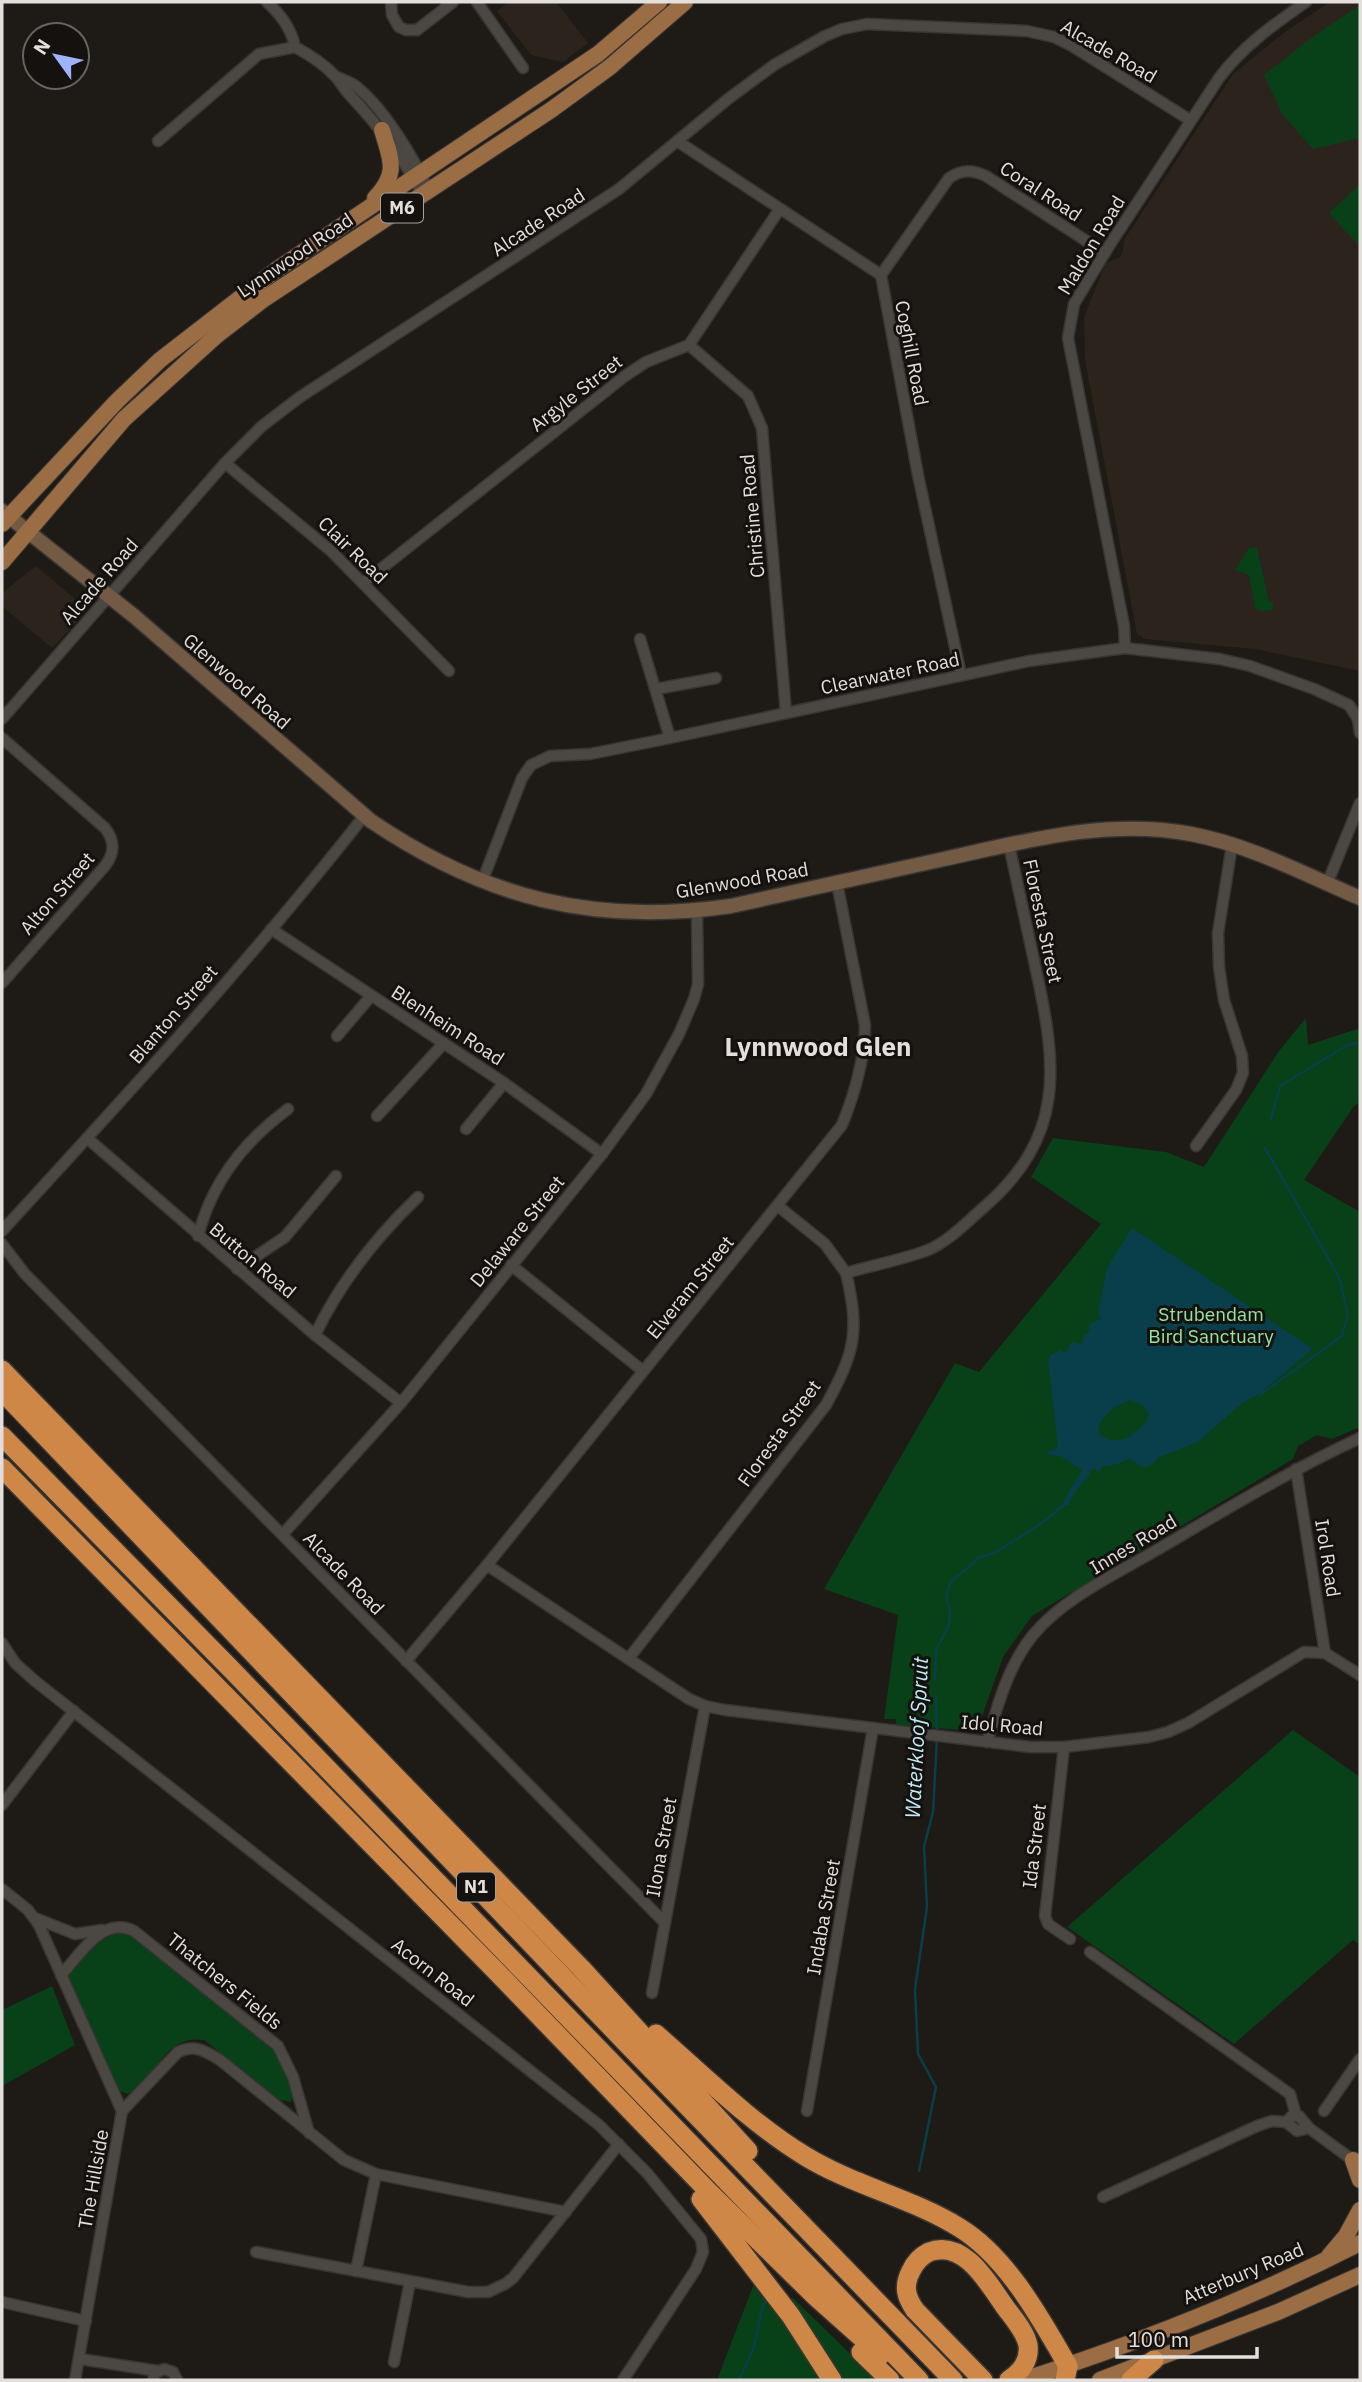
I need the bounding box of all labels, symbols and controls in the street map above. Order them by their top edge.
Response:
street label: Alcade Road [1057,14,1161,88]
north arrow [21,21,91,91]
text: N [28,34,56,59]
street label: Coral Road [996,156,1086,226]
street label: Alcade Road [487,183,589,261]
street label: Maldon Road [1052,191,1130,299]
road number: M6 [381,194,423,223]
street label: Lynnwood Road [232,207,358,303]
street label: Coghill Road [890,298,934,408]
street label: Argyle Street [525,350,627,436]
street label: Christine Road [735,453,769,579]
street label: Clair Road [313,511,393,589]
street label: Alcade Road [55,533,143,629]
street label: Glenwood Road [178,628,296,734]
street label: Clearwater Road [818,647,962,699]
street label: Alton Street [15,847,99,939]
street label: Glenwood Road [674,857,810,903]
street label: Floresta Street [1018,857,1068,985]
street label: Blanton Street [124,960,222,1068]
street label: Blenheim Road [387,980,509,1070]
district label: Lynnwood Glen [724,1029,912,1063]
street label: Delaware Street [465,1170,569,1292]
street label: Button Road [205,1217,301,1303]
street label: Elveram Street [641,1231,739,1343]
park label: Strubendam Bird Sanctuary [1148,1302,1274,1348]
street label: Floresta Street [732,1375,826,1491]
street label: Innes Road [1085,1509,1181,1579]
street label: Irol Road [1310,1517,1346,1599]
street label: Alcade Road [298,1526,390,1620]
water label: Waterkloof Spruit [898,1655,934,1819]
street label: Idol Road [960,1709,1044,1741]
street label: Ilona Street [640,1795,682,1899]
street label: Ida Street [1017,1802,1051,1890]
street label: Indaba Street [801,1857,845,1977]
road number: N1 [457,1872,495,1901]
street label: Thatchers Fields [163,1927,287,2035]
street label: Acorn Road [387,1932,479,2012]
street label: The Hillside [72,2127,114,2231]
street label: Atterbury Road [1179,2237,1307,2309]
scale bar [1117,2316,1257,2360]
text: 100 m [1128,2325,1189,2353]

